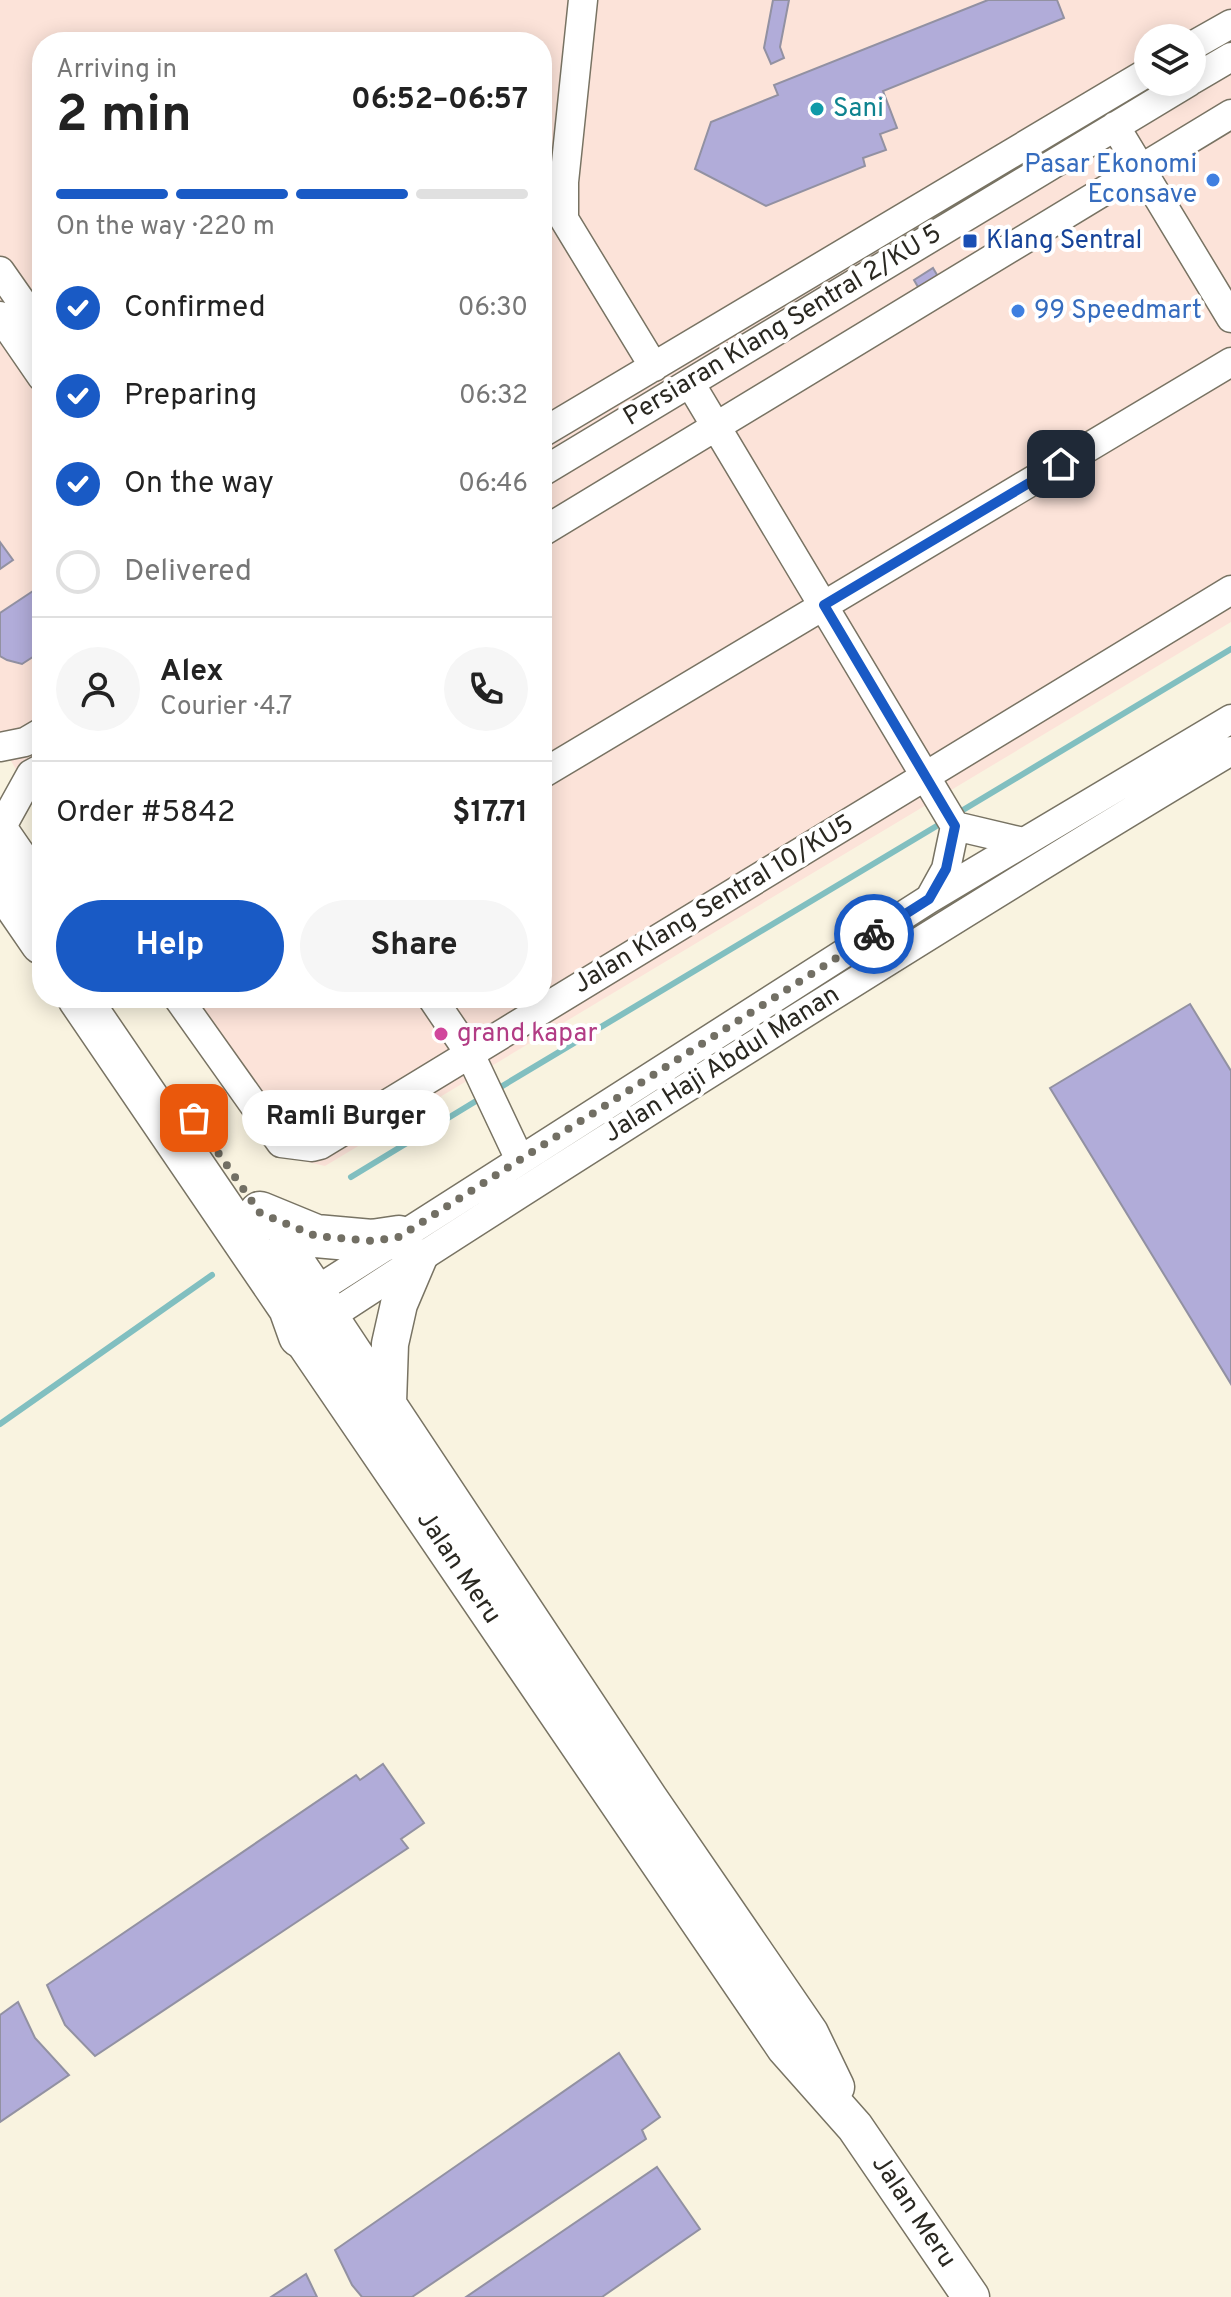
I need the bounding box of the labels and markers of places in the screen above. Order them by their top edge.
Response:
place label: Sani [833,93,884,126]
marker: Sani [808,100,826,118]
place label: Pasar Ekonomi Econsave [1024,149,1197,212]
marker: Pasar Ekonomi Econsave [1204,171,1222,189]
place label: Klang Sentral [986,225,1142,258]
marker: Klang Sentral [961,232,979,250]
place label: 99 Speedmart [1034,295,1202,328]
marker: 99 Speedmart [1009,302,1027,320]
pin [1027,430,1095,498]
place label: grand kapar [457,1018,598,1051]
marker: grand kapar [432,1025,450,1043]
pin [160,1084,228,1152]
callout: Ramli Burger [242,1090,450,1146]

